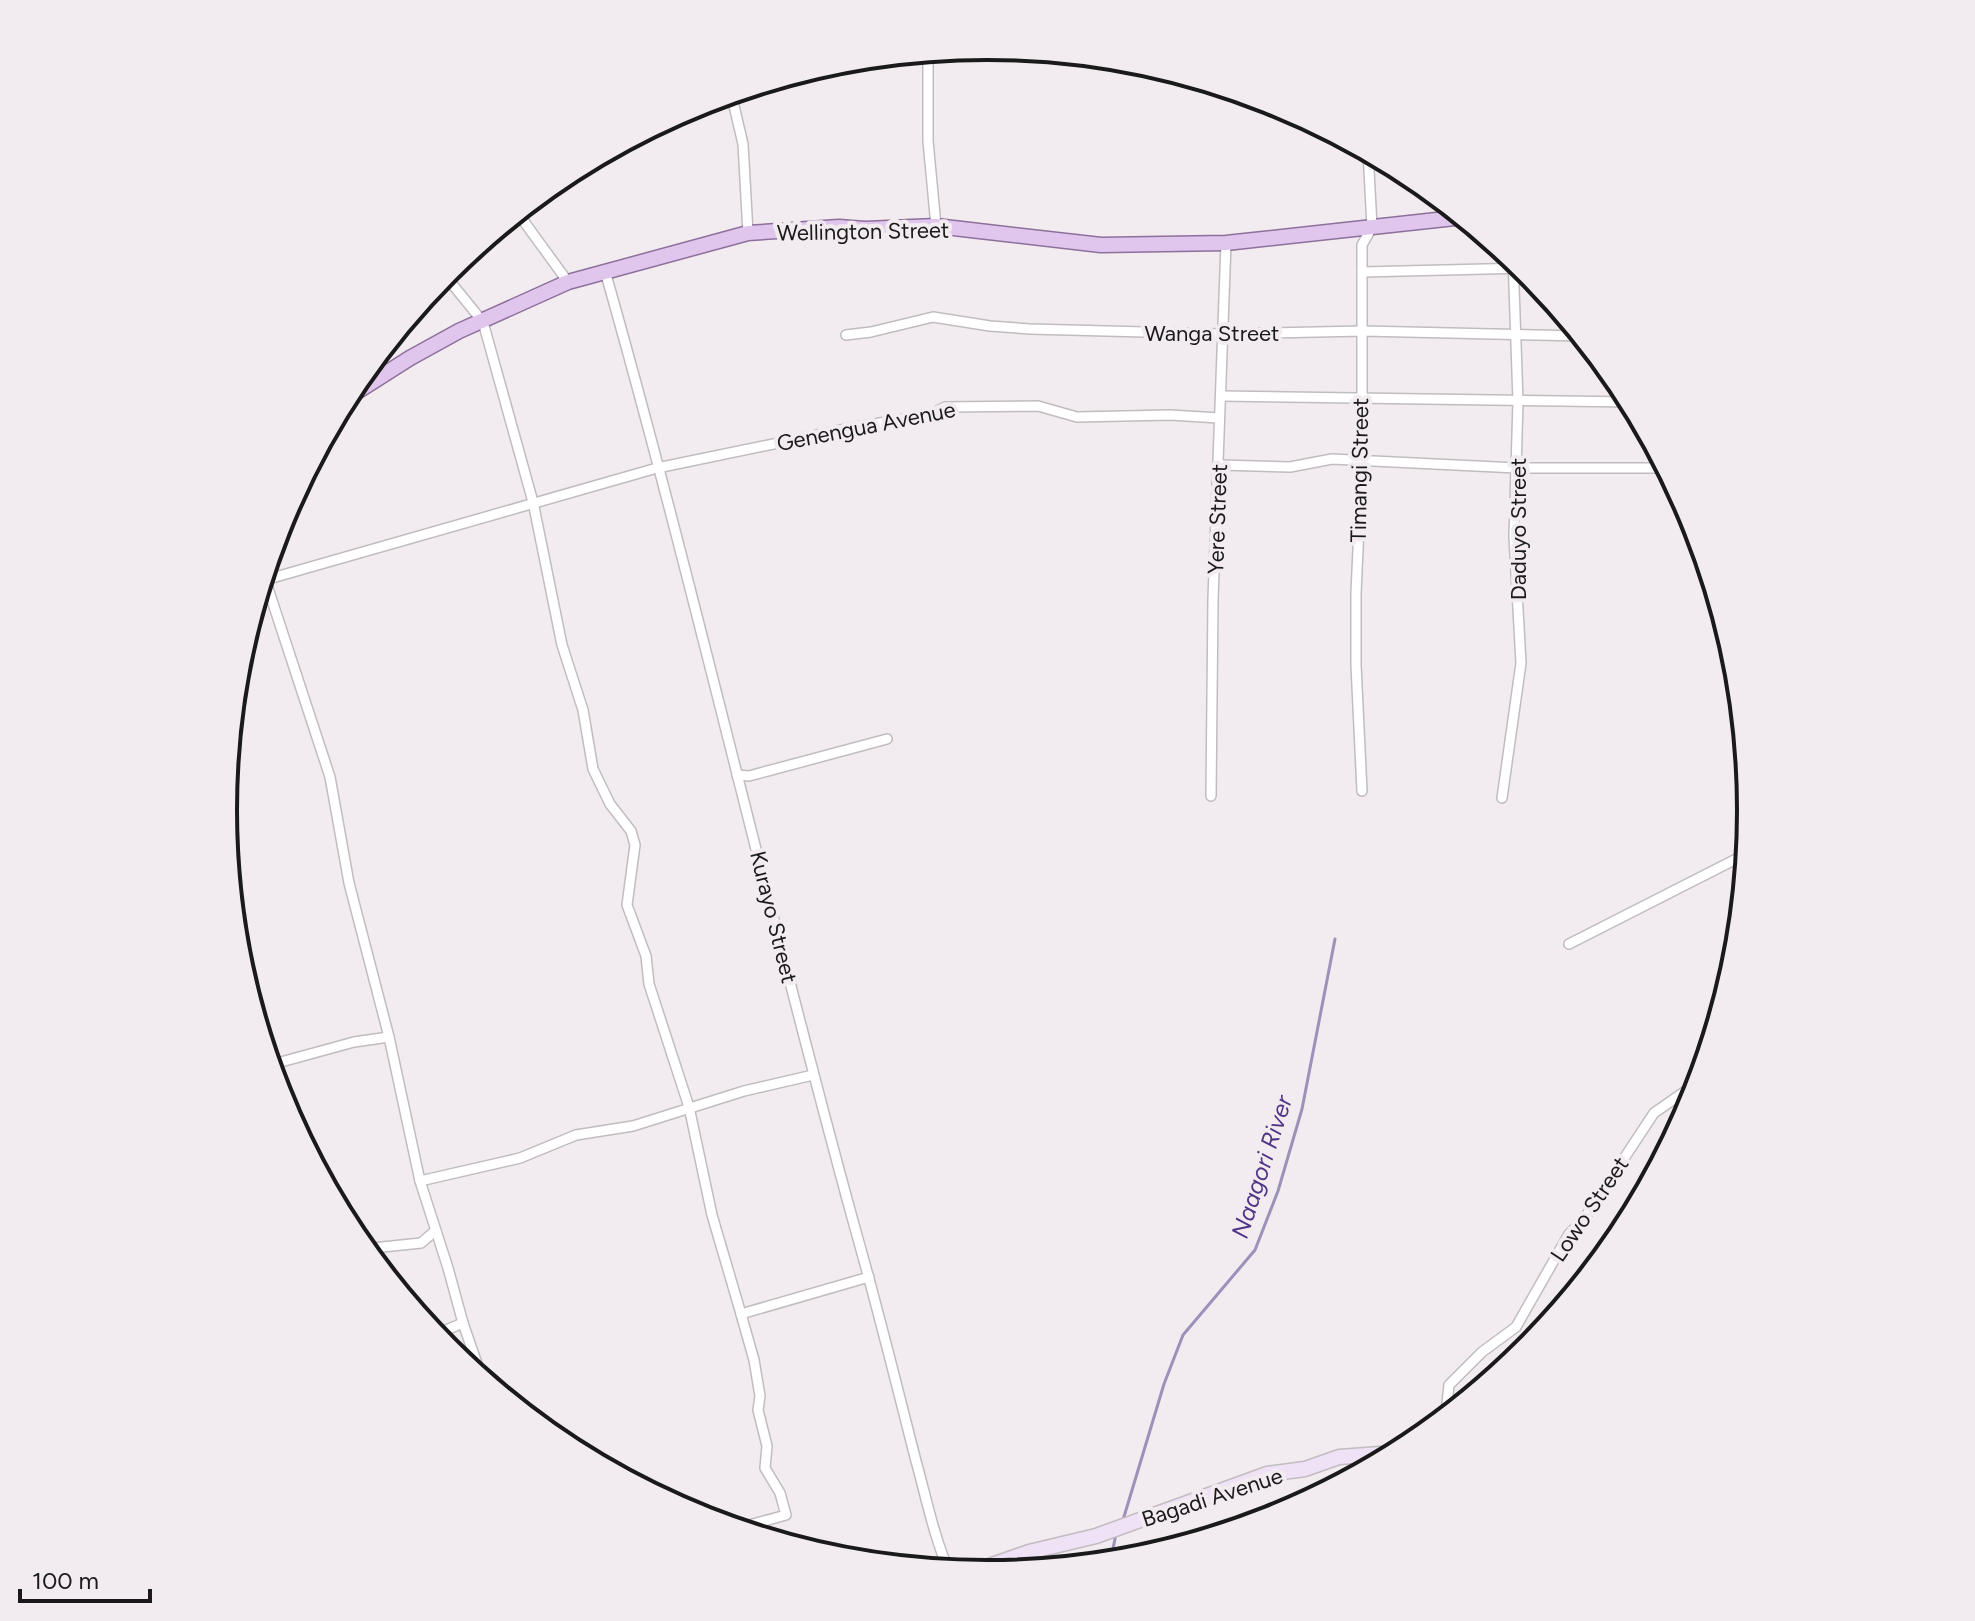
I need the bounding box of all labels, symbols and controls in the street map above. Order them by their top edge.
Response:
street label: Wellington Street [777,216,950,247]
street label: Wanga Street [1145,320,1279,347]
street label: Genengua Avenue [774,396,958,457]
street label: Timangi Street [1345,398,1374,542]
street label: Daduyo Street [1505,458,1532,600]
street label: Yere Street [1202,463,1233,575]
street label: Kurayo Street [744,848,803,986]
water label: Naagori River [1225,1091,1299,1242]
street label: Lowo Street [1544,1152,1634,1267]
street label: Bagadi Avenue [1138,1462,1286,1533]
scale bar [20,1553,150,1603]
text: 100 m [32,1566,99,1595]

